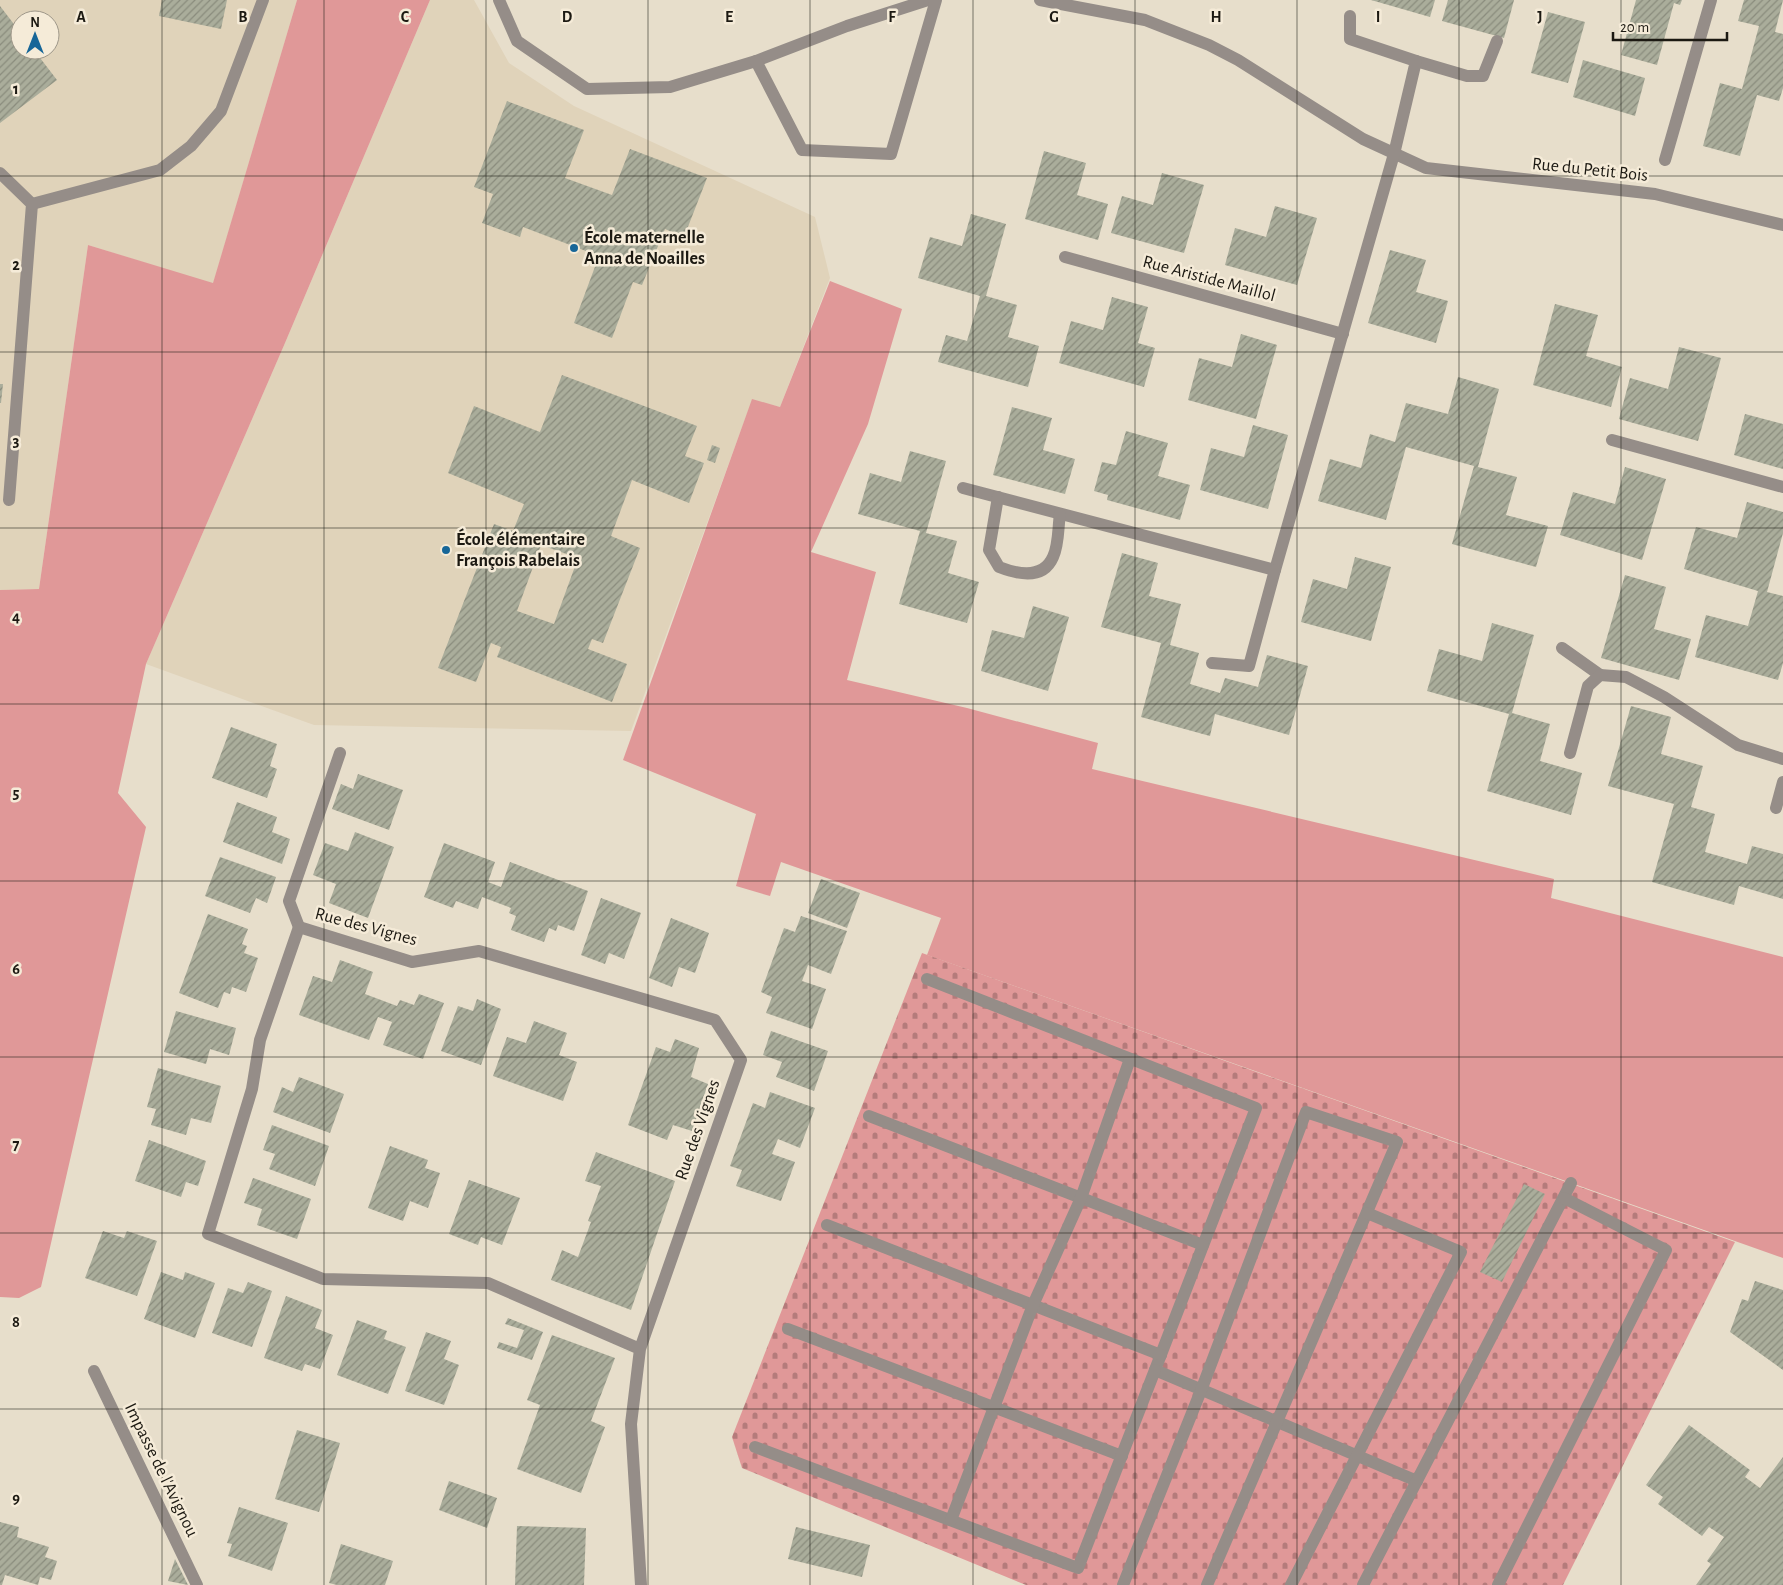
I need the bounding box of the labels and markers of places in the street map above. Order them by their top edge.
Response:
place label: École maternelle Anna de Noailles [584,226,705,268]
marker: École maternelle Anna de Noailles [568,242,580,254]
place label: École élémentaire François Rabelais [456,528,585,570]
marker: École élémentaire François Rabelais [440,544,452,556]

